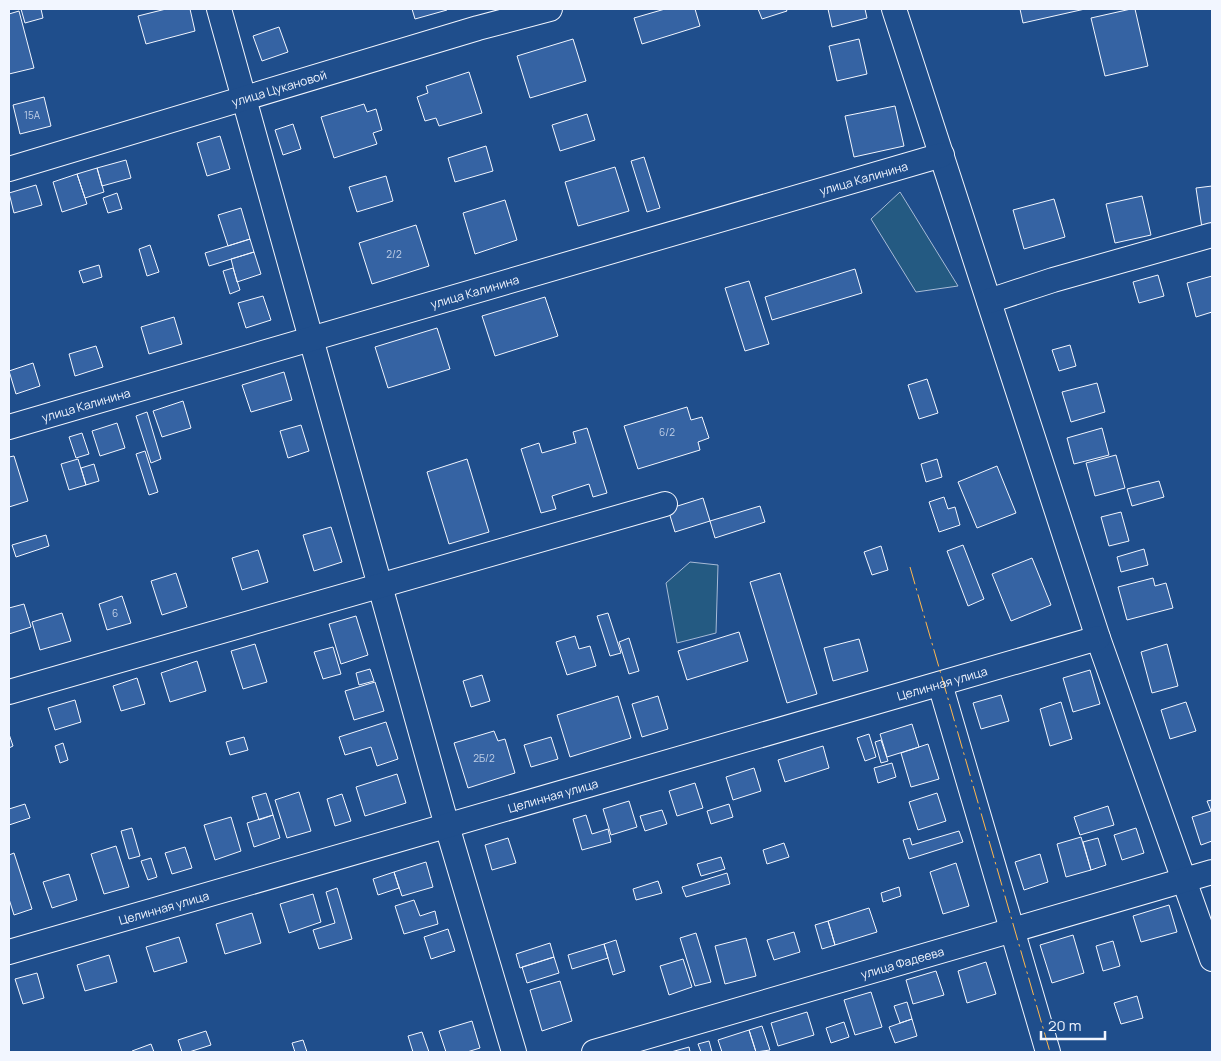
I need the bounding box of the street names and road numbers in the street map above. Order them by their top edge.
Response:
street label: улица Цукановой [229,65,329,110]
street label: улица Калинина [817,157,910,199]
street label: улица Калинина [428,270,521,312]
street label: улица Калинина [39,384,132,426]
street label: Целинная улица [895,662,989,704]
street label: Целинная улица [506,774,600,816]
street label: Целинная улица [117,886,211,928]
street label: улица Фадеева [859,942,946,982]

